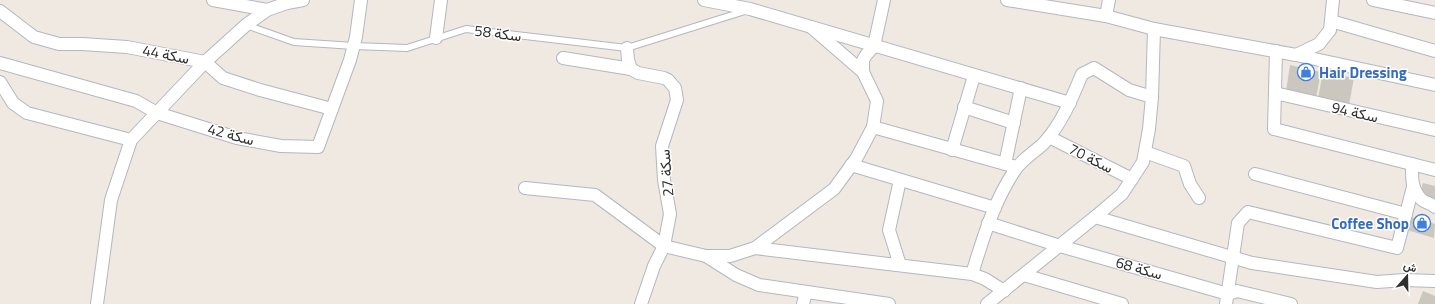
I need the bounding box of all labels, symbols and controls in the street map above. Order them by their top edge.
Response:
street label: سكة 58 [473,19,523,47]
street label: سكة 44 [141,38,192,70]
place label: Hair Dressing [1319,61,1407,84]
shop icon: Hair Dressing [1296,62,1316,82]
street label: سكة 94 [1329,95,1381,129]
street label: سكة 42 [205,117,257,151]
street label: سكة 70 [1065,137,1117,179]
street label: سكة 27 [652,148,680,198]
place label: Coffee Shop [1331,212,1409,235]
shop icon: Coffee Shop [1412,213,1432,233]
street label: سكة 68 [1113,250,1165,286]
north arrow [1387,256,1427,296]
text: ش [1401,257,1419,276]

